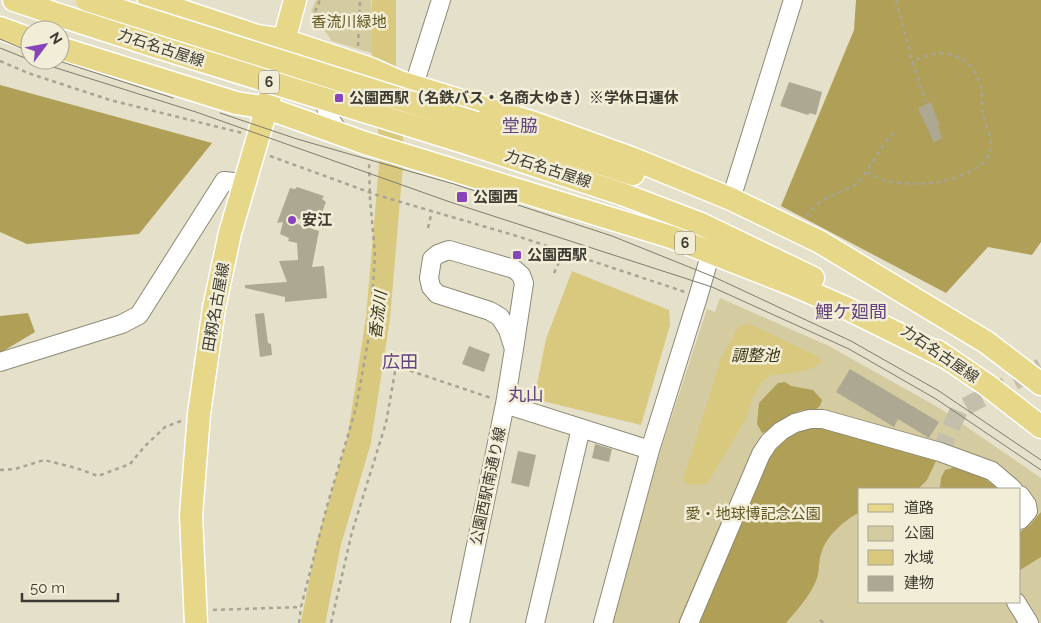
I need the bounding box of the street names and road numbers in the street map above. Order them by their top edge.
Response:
street label: 力石名古屋線 [115,26,207,70]
road number: 6 [259,70,279,94]
street label: 力石名古屋線 [502,147,594,191]
road number: 6 [675,232,695,254]
street label: 田籾名古屋線 [199,261,233,353]
street label: 力石名古屋線 [898,321,982,387]
street label: 公園西駅南通り線 [467,425,509,547]

